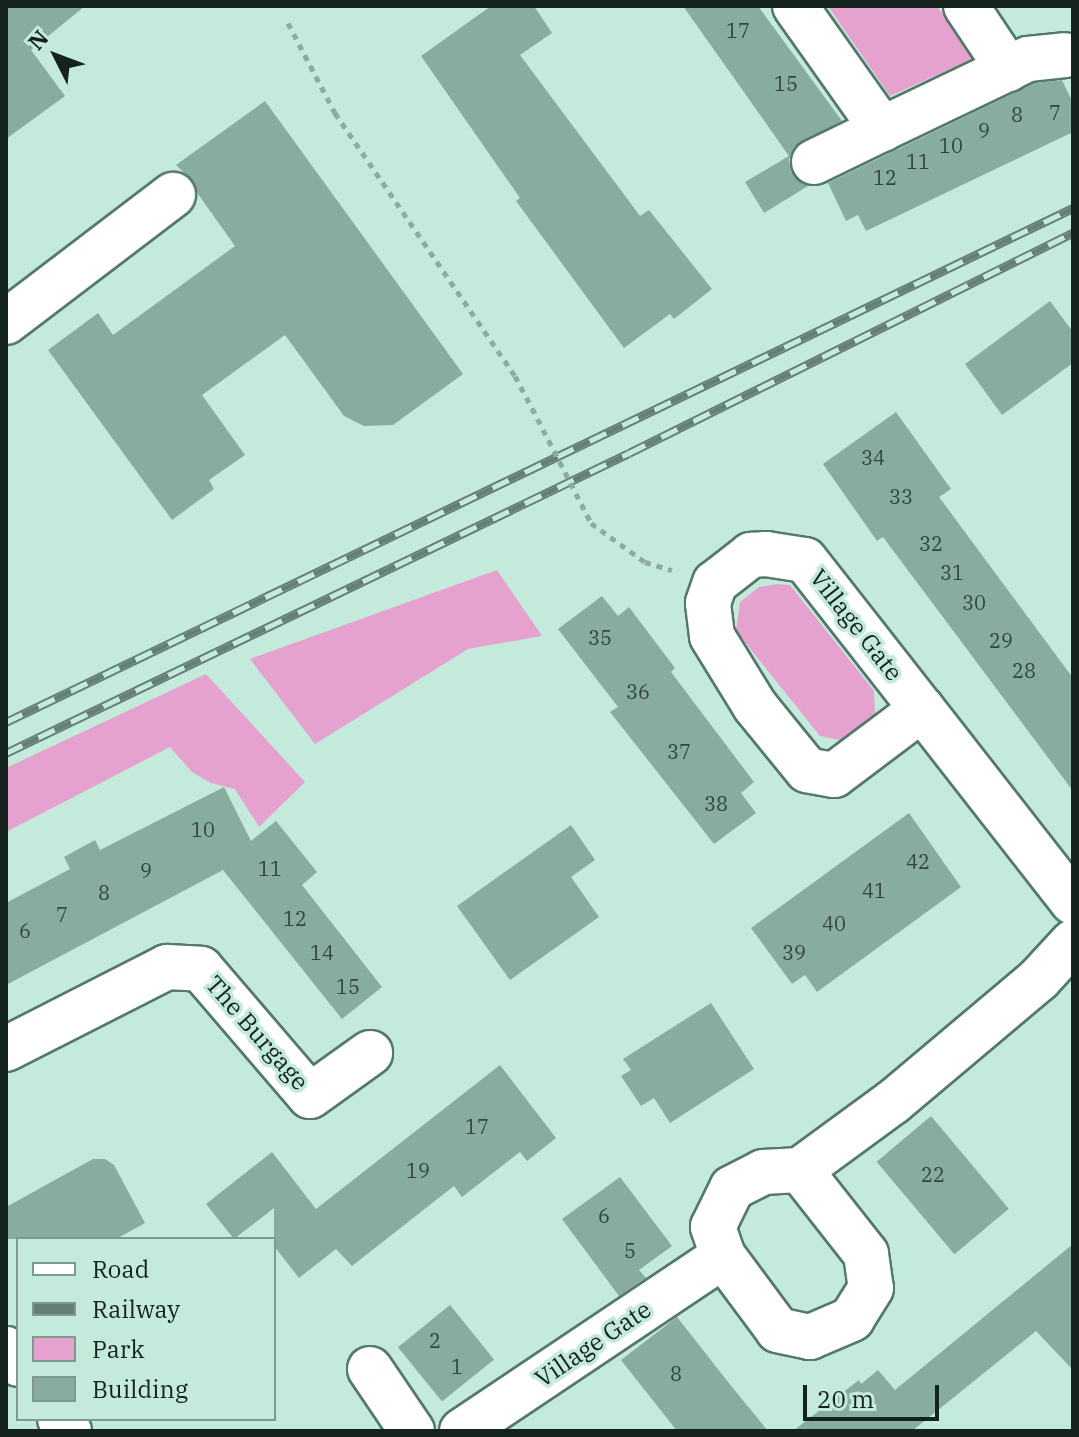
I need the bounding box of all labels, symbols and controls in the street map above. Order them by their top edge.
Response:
north arrow [16,16,96,96]
house number: 17 [726,18,750,42]
text: N [21,23,54,56]
house number: 15 [774,71,798,95]
house number: 7 [1049,100,1061,124]
house number: 8 [1011,102,1023,126]
house number: 9 [978,118,990,142]
house number: 10 [939,133,963,157]
house number: 11 [906,149,930,173]
house number: 12 [873,165,897,189]
house number: 34 [861,445,885,469]
house number: 33 [889,484,913,508]
house number: 32 [919,531,943,555]
house number: 31 [940,560,964,584]
street label: Village Gate [804,564,908,686]
house number: 30 [962,590,986,614]
house number: 35 [588,625,612,649]
house number: 29 [989,628,1013,652]
house number: 28 [1012,658,1036,682]
house number: 36 [626,679,650,703]
house number: 37 [667,739,691,763]
house number: 38 [704,791,728,815]
house number: 10 [191,817,215,841]
house number: 42 [906,849,930,873]
house number: 11 [258,856,282,880]
house number: 9 [140,858,152,882]
house number: 41 [862,878,886,902]
house number: 8 [98,880,110,904]
house number: 7 [56,902,68,926]
house number: 12 [283,906,307,930]
house number: 40 [822,911,846,935]
house number: 6 [19,918,31,942]
house number: 14 [310,940,334,964]
house number: 39 [782,940,806,964]
street label: The Burgage [200,970,314,1096]
house number: 15 [336,974,360,998]
house number: 17 [465,1114,489,1138]
house number: 19 [406,1158,430,1182]
house number: 22 [921,1162,945,1186]
house number: 6 [598,1203,610,1227]
legend [16,1237,276,1421]
house number: 5 [624,1238,636,1262]
text: Road [92,1253,149,1285]
text: Railway [92,1293,180,1325]
street label: Village Gate [530,1295,656,1393]
house number: 2 [429,1328,441,1352]
text: Park [92,1333,144,1365]
house number: 1 [451,1354,463,1378]
house number: 8 [670,1361,682,1385]
scale bar [807,1369,943,1419]
text: Building [92,1373,188,1405]
text: 20 m [817,1383,874,1415]

